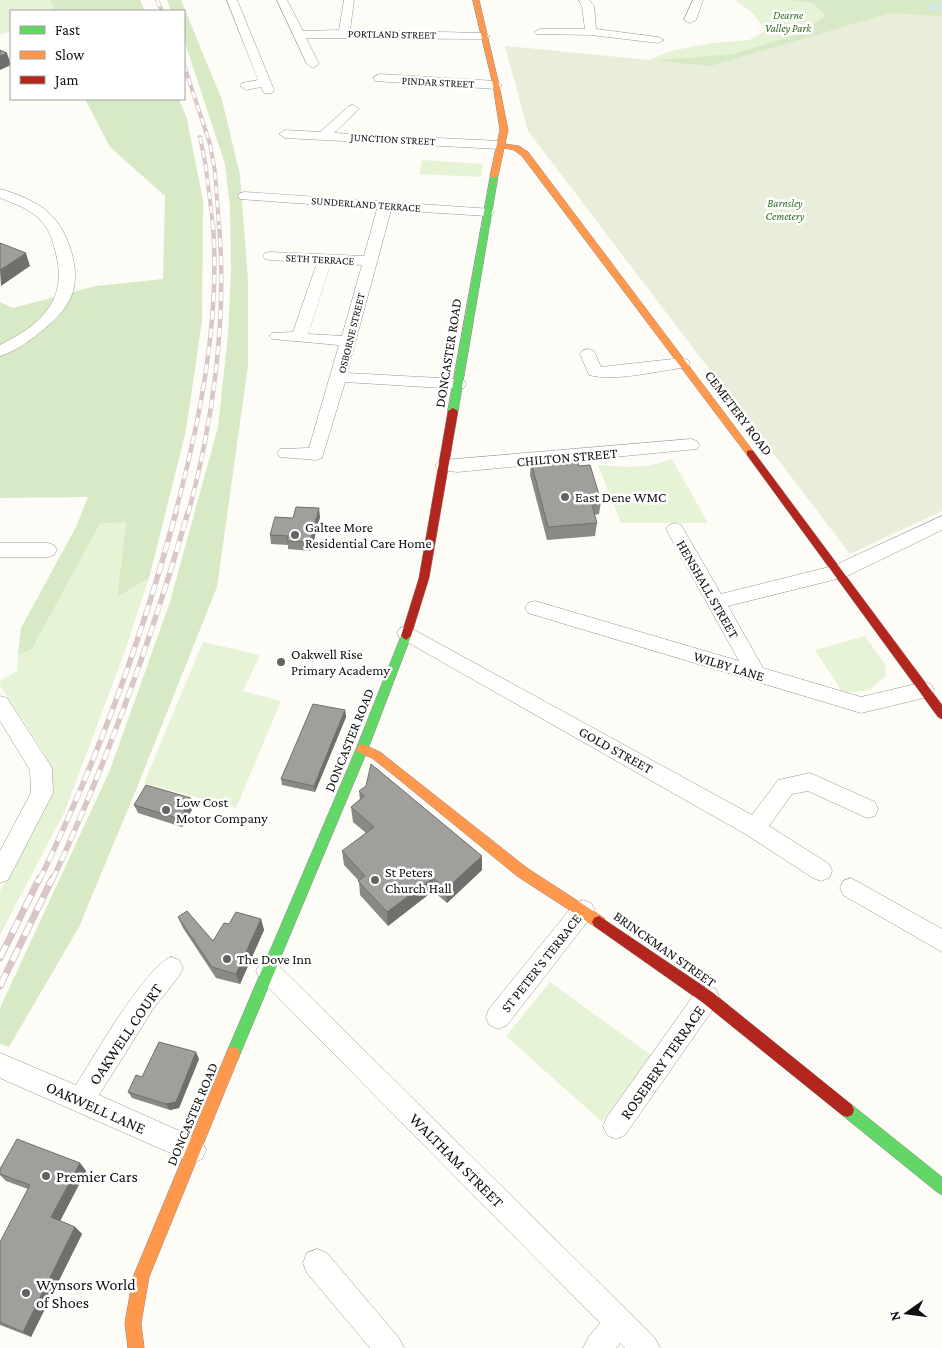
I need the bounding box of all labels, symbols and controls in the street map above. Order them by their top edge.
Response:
park label: Dearne Valley Park [765,9,812,35]
legend [10,10,185,100]
text: Fast [55,22,81,38]
street label: PORTLAND STREET [348,27,436,41]
text: Slow [55,47,85,63]
text: Jam [53,72,78,89]
street label: PINDAR STREET [401,74,475,90]
street label: JUNCTION STREET [349,131,436,148]
street label: SUNDERLAND TERRACE [311,194,421,214]
park label: Barnsley Cemetery [766,197,805,223]
street label: SETH TERRACE [285,251,355,267]
street label: OSBORNE STREET [335,292,367,374]
street label: DONCASTER ROAD [431,297,465,409]
street label: CEMETERY ROAD [702,367,776,459]
street label: CHILTON STREET [516,445,618,469]
place label: East Dene WMC [575,489,666,505]
marker: East Dene WMC [559,491,571,503]
place label: Galtee More Residential Care Home [305,519,432,551]
marker: Galtee More Residential Care Home [289,529,301,541]
street label: HENSHALL STREET [673,537,743,641]
place label: Oakwell Rise Primary Academy [291,646,390,678]
street label: WILBY LANE [692,648,767,684]
marker: Oakwell Rise Primary Academy [275,656,287,668]
street label: DONCASTER ROAD [321,686,377,794]
street label: GOLD STREET [576,723,656,777]
place label: Low Cost Motor Company [176,794,268,826]
marker: Low Cost Motor Company [160,804,172,816]
place label: St Peters Church Hall [385,864,452,896]
marker: St Peters Church Hall [369,874,381,886]
street label: BRINCKMAN STREET [611,908,720,991]
street label: ST PETER'S TERRACE [498,910,585,1015]
place label: The Dove Inn [237,951,312,967]
marker: The Dove Inn [221,953,233,965]
street label: OAKWELL COURT [85,980,166,1088]
street label: ROSEBERY TERRACE [617,1002,708,1122]
street label: DONCASTER ROAD [163,1060,221,1168]
street label: OAKWELL LANE [44,1078,148,1137]
street label: WALTHAM STREET [406,1110,507,1211]
place label: Premier Cars [56,1168,138,1185]
marker: Premier Cars [40,1170,52,1182]
place label: Wynsors World of Shoes [36,1276,136,1311]
marker: Wynsors World of Shoes [20,1287,32,1299]
north arrow [882,1288,932,1338]
text: N [885,1309,903,1323]

